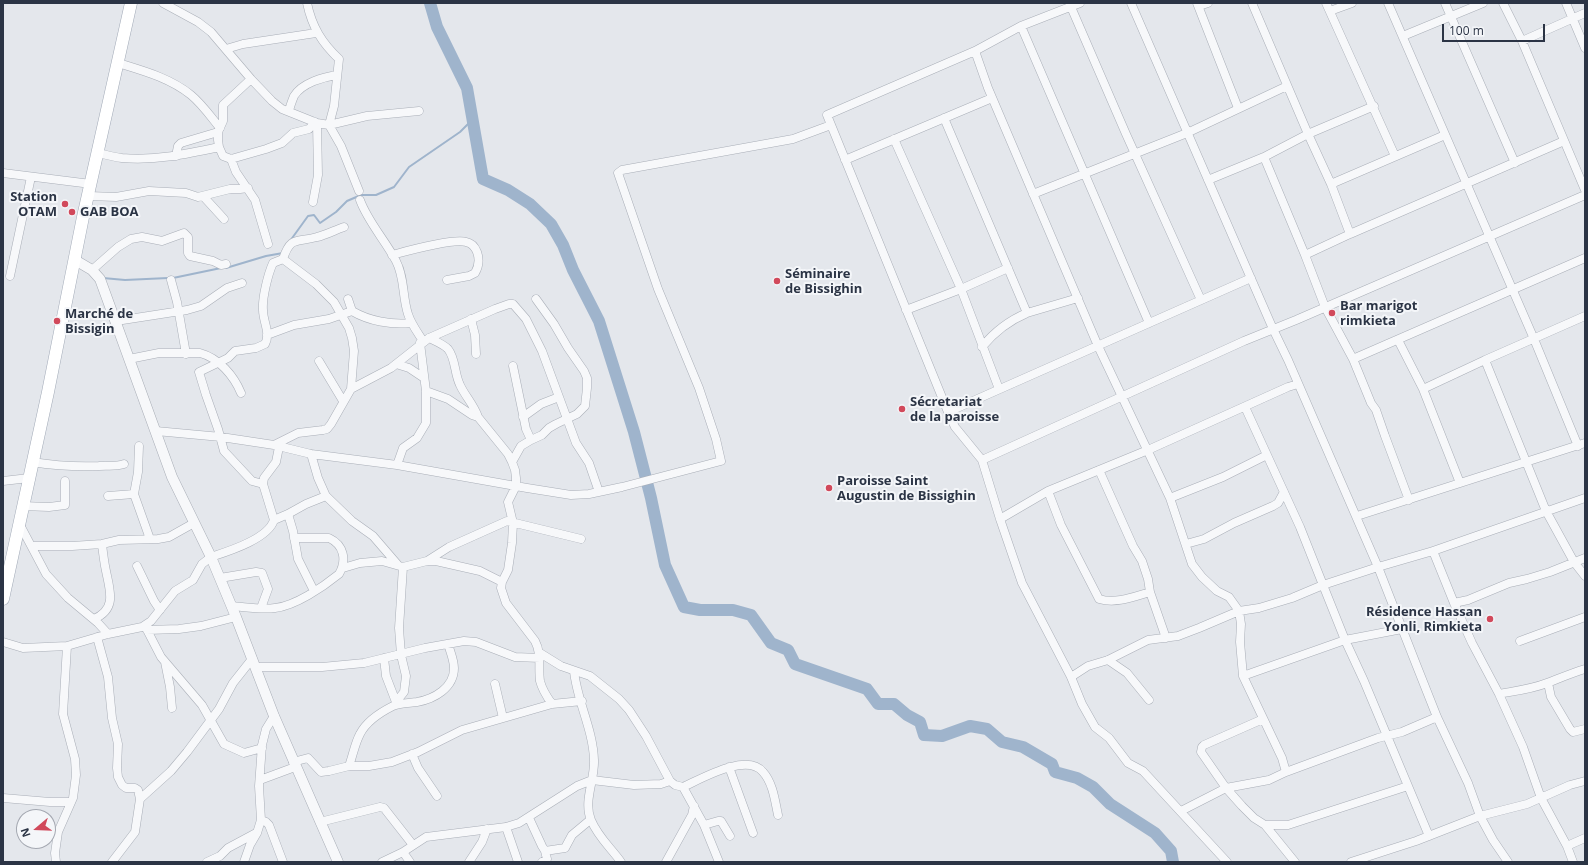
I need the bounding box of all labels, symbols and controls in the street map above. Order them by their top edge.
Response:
scale bar [1444,16,1547,42]
text: 100 m [1449,22,1484,39]
place label: Station OTAM [10,189,57,220]
marker: Station OTAM [60,199,70,209]
place label: GAB BOA [80,204,139,220]
marker: GAB BOA [67,207,77,217]
place label: Séminaire de Bissighin [785,266,862,297]
marker: Séminaire de Bissighin [772,276,782,286]
place label: Bar marigot rimkieta [1340,298,1417,329]
place label: Marché de Bissigin [65,306,133,337]
marker: Bar marigot rimkieta [1327,308,1337,318]
marker: Marché de Bissigin [52,316,62,326]
place label: Sécretariat de la paroisse [910,394,999,425]
marker: Sécretariat de la paroisse [897,404,907,414]
place label: Paroisse Saint Augustin de Bissighin [837,473,976,504]
marker: Paroisse Saint Augustin de Bissighin [824,483,834,493]
place label: Résidence Hassan Yonli, Rimkieta [1366,604,1482,635]
marker: Résidence Hassan Yonli, Rimkieta [1485,614,1495,624]
north arrow [16,809,56,849]
text: N [17,826,34,839]

